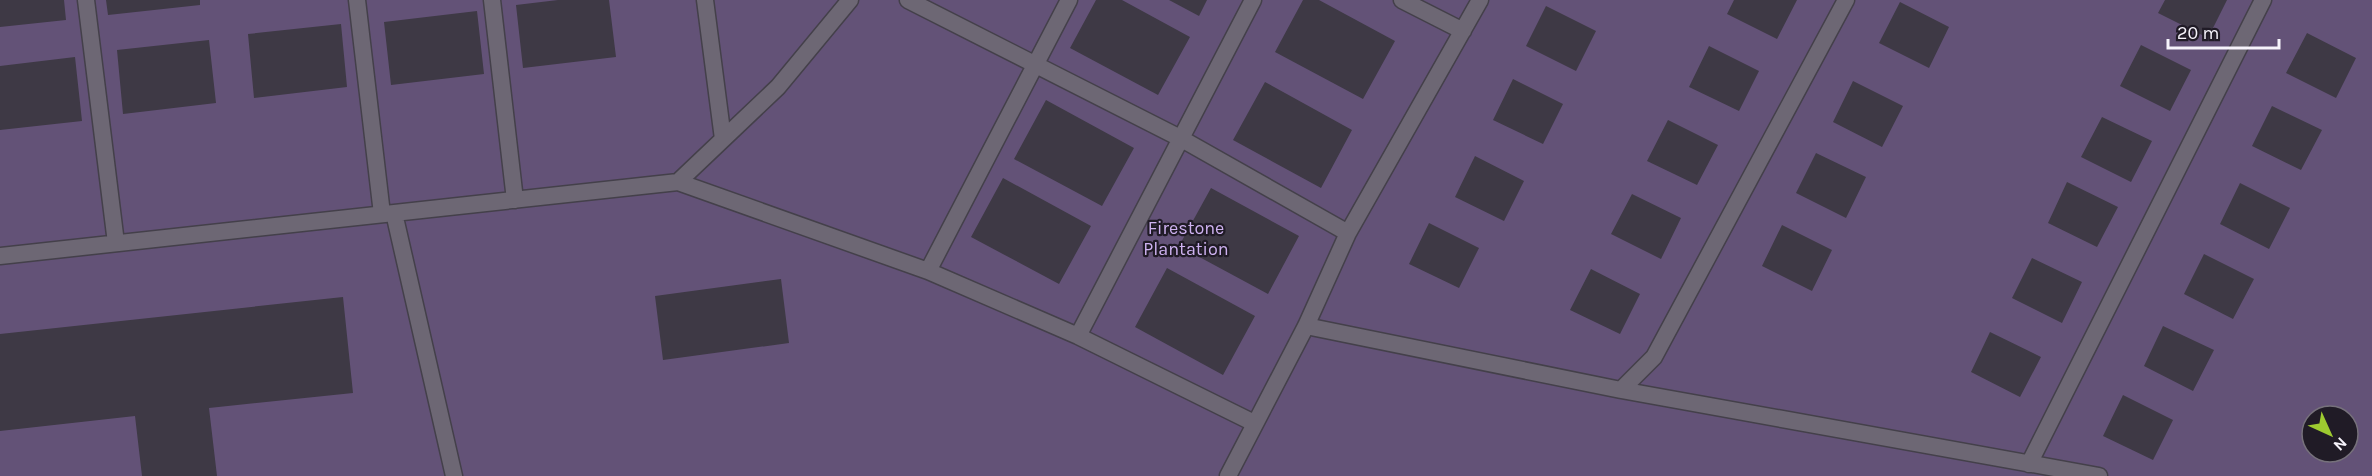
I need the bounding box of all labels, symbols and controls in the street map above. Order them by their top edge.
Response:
scale bar [2168,12,2279,50]
text: 20 m [2177,22,2219,44]
park label: Firestone Plantation [1143,217,1229,260]
north arrow [2300,404,2360,464]
text: N [2329,433,2351,455]

